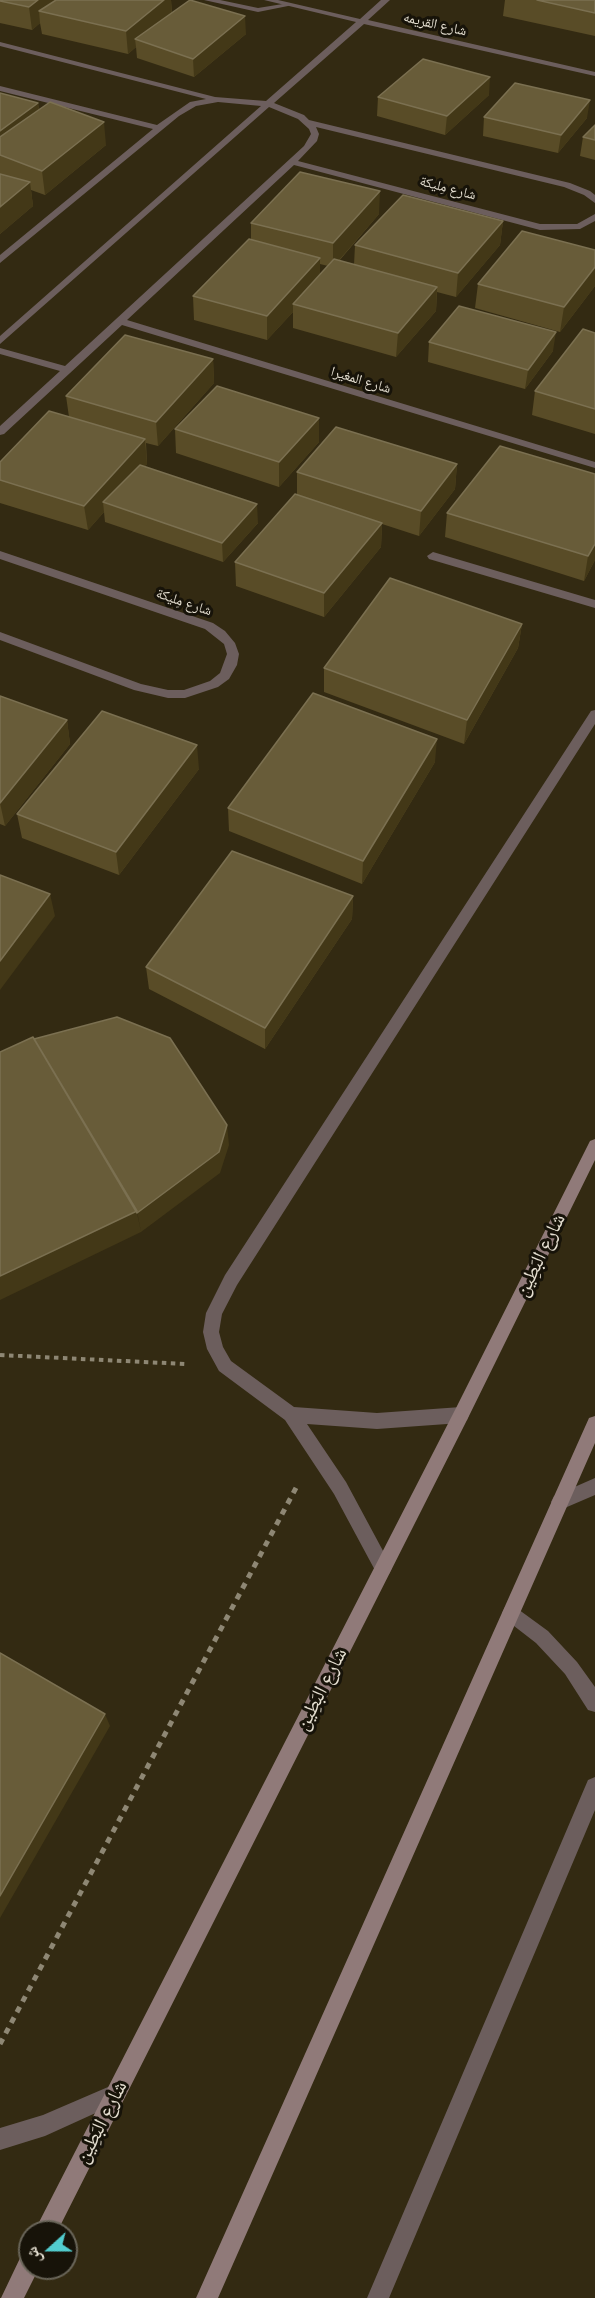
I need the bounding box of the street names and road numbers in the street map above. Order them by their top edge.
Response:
street label: شارع القريمه [402,9,468,39]
street label: شارع مِليكة [418,172,478,204]
street label: شارع المغيرا [329,363,393,397]
street label: شارع مِليكة [154,585,214,619]
street label: شارع البَطِين [510,1210,570,1300]
street label: شارع البَطِين [290,1644,352,1734]
street label: شارع البَطِين [70,2077,132,2167]

